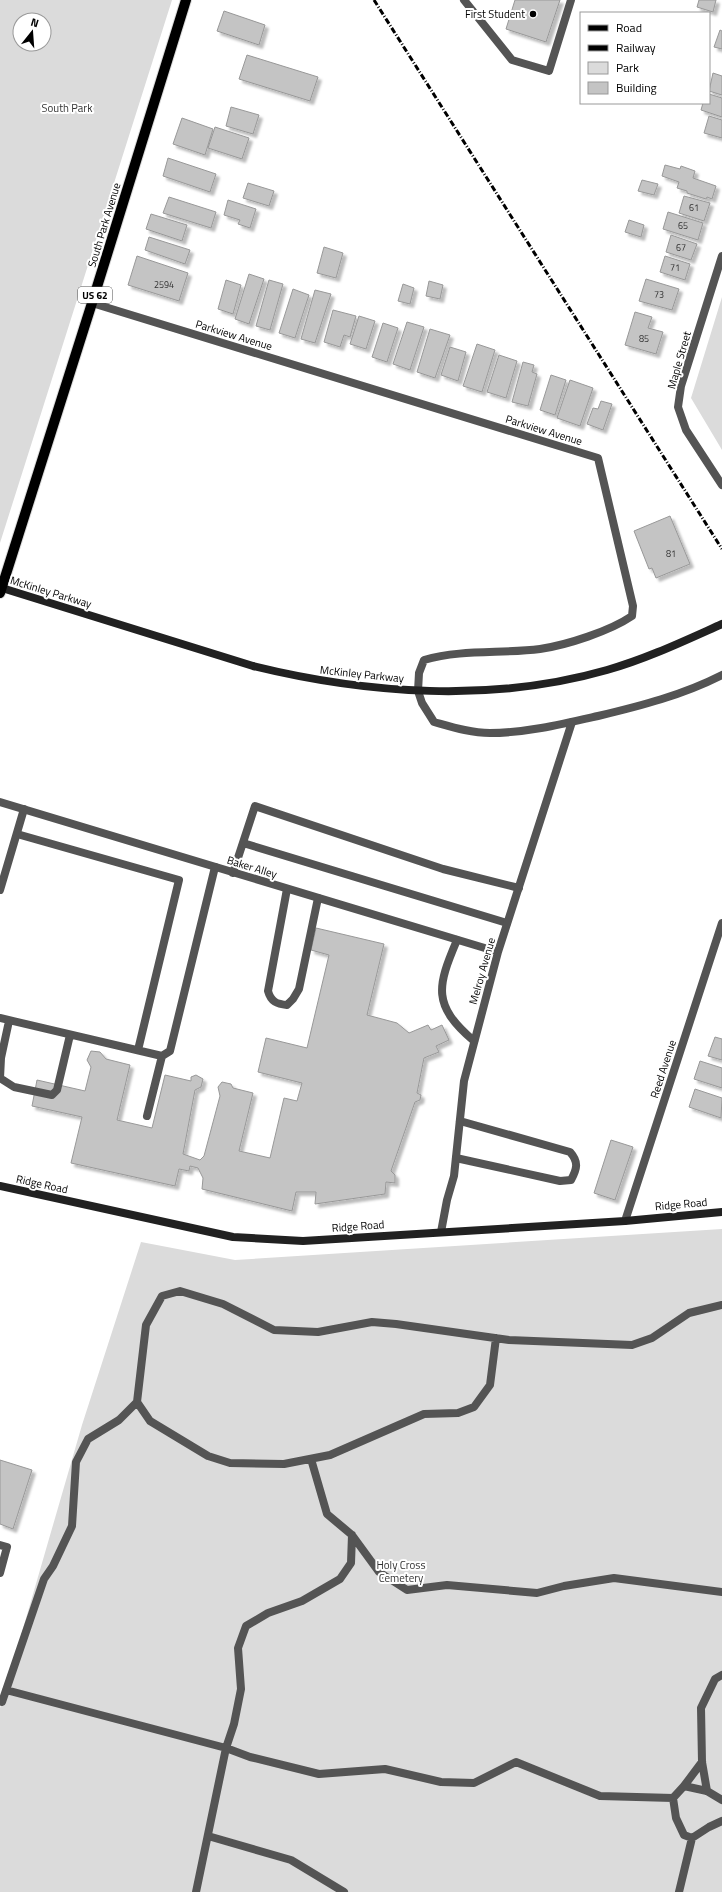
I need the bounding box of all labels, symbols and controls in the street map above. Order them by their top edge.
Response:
place label: First Student [465,6,525,22]
marker: First Student [528,9,538,19]
north arrow [12,12,52,52]
legend [580,12,710,104]
text: N [29,14,41,31]
text: Road [616,18,642,37]
text: Railway [616,38,656,57]
text: Park [616,58,639,77]
text: Building [616,78,657,97]
park label: South Park [42,100,93,116]
street label: South Park Avenue [84,180,125,269]
house number: 61 [689,201,699,214]
house number: 65 [678,219,688,232]
house number: 67 [676,241,686,254]
house number: 71 [670,261,680,274]
house number: 2594 [154,278,174,291]
road number: US 62 [78,287,112,303]
house number: 73 [654,288,664,301]
street label: Parkview Avenue [194,316,275,354]
street label: Maple Street [663,329,695,391]
house number: 85 [639,332,649,345]
street label: Parkview Avenue [504,411,585,449]
house number: 81 [666,547,676,560]
street label: McKinley Parkway [8,572,94,612]
street label: McKinley Parkway [319,662,406,686]
street label: Baker Alley [225,852,280,882]
street label: Melroy Avenue [465,935,499,1006]
street label: Reed Avenue [646,1037,680,1100]
street label: Ridge Road [15,1171,69,1197]
street label: Ridge Road [654,1194,708,1214]
street label: Ridge Road [331,1216,385,1236]
park label: Holy Cross Cemetery [376,1557,426,1586]

